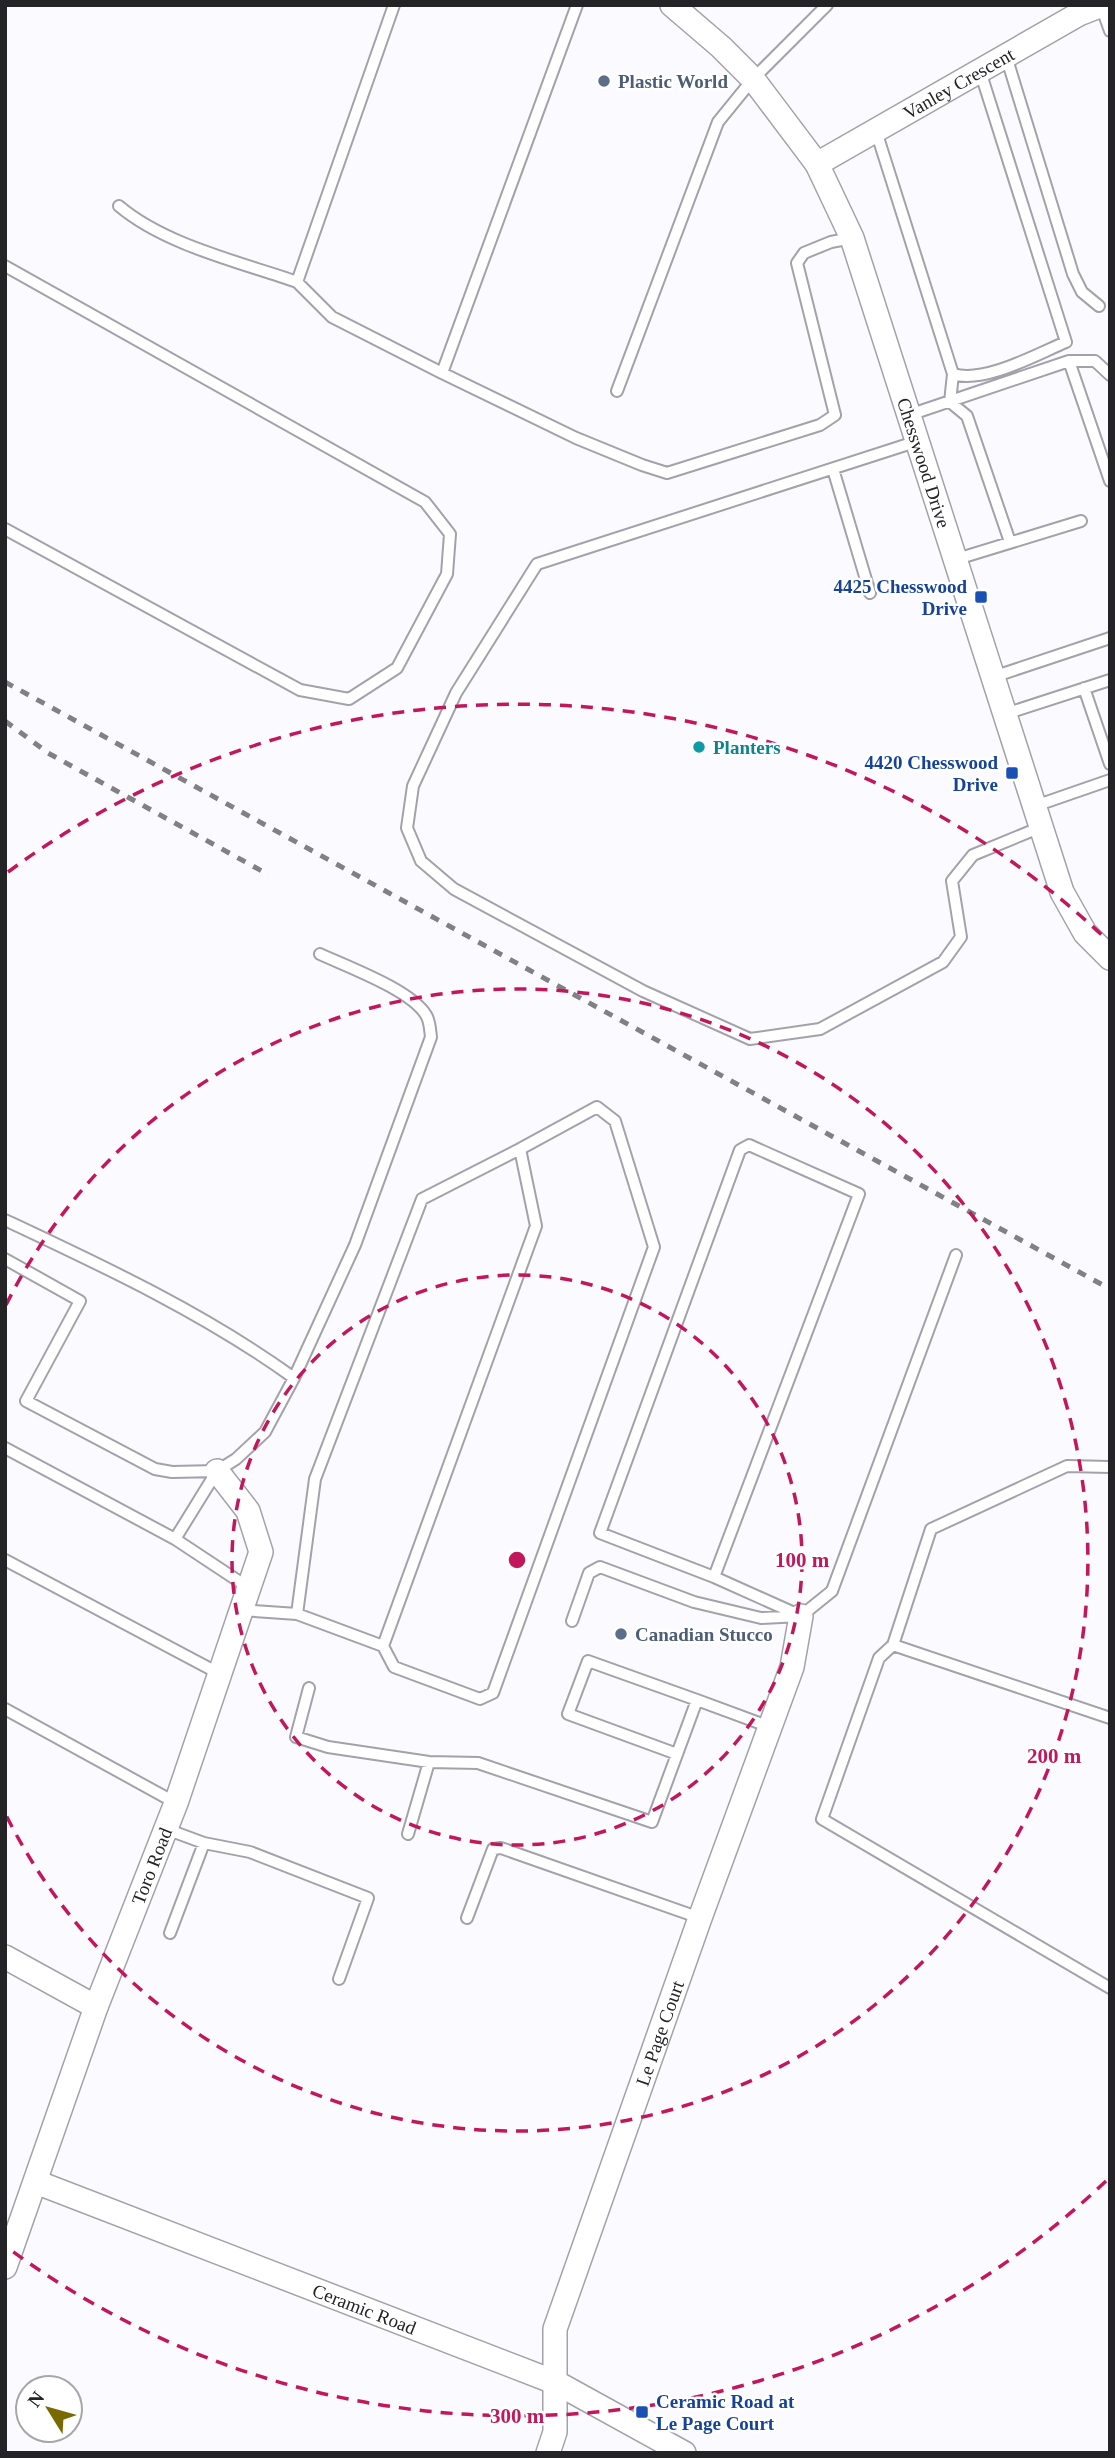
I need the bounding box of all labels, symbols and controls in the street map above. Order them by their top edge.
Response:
street label: Vanley Crescent [900,43,1018,123]
place label: Plastic World [618,71,728,92]
marker: Plastic World [596,73,612,89]
street label: Chesswood Drive [893,395,954,531]
place label: 4425 Chesswood Drive [833,576,967,619]
marker: 4425 Chesswood Drive [973,589,989,605]
place label: Planters [713,737,781,758]
marker: Planters [691,739,707,755]
place label: 4420 Chesswood Drive [864,752,998,795]
marker: 4420 Chesswood Drive [1004,765,1020,781]
centre of rings [505,1548,529,1572]
text: 100 m [775,1548,830,1572]
place label: Canadian Stucco [635,1624,773,1645]
marker: Canadian Stucco [613,1626,629,1642]
text: 200 m [1027,1744,1082,1768]
street label: Toro Road [127,1824,176,1907]
street label: Le Page Court [632,1977,688,2088]
street label: Ceramic Road [309,2280,419,2339]
north arrow [14,2374,84,2444]
text: N [23,2387,49,2411]
place label: Ceramic Road at Le Page Court [656,2391,795,2434]
text: 300 m [490,2404,545,2428]
marker: Ceramic Road at Le Page Court [634,2404,650,2420]

